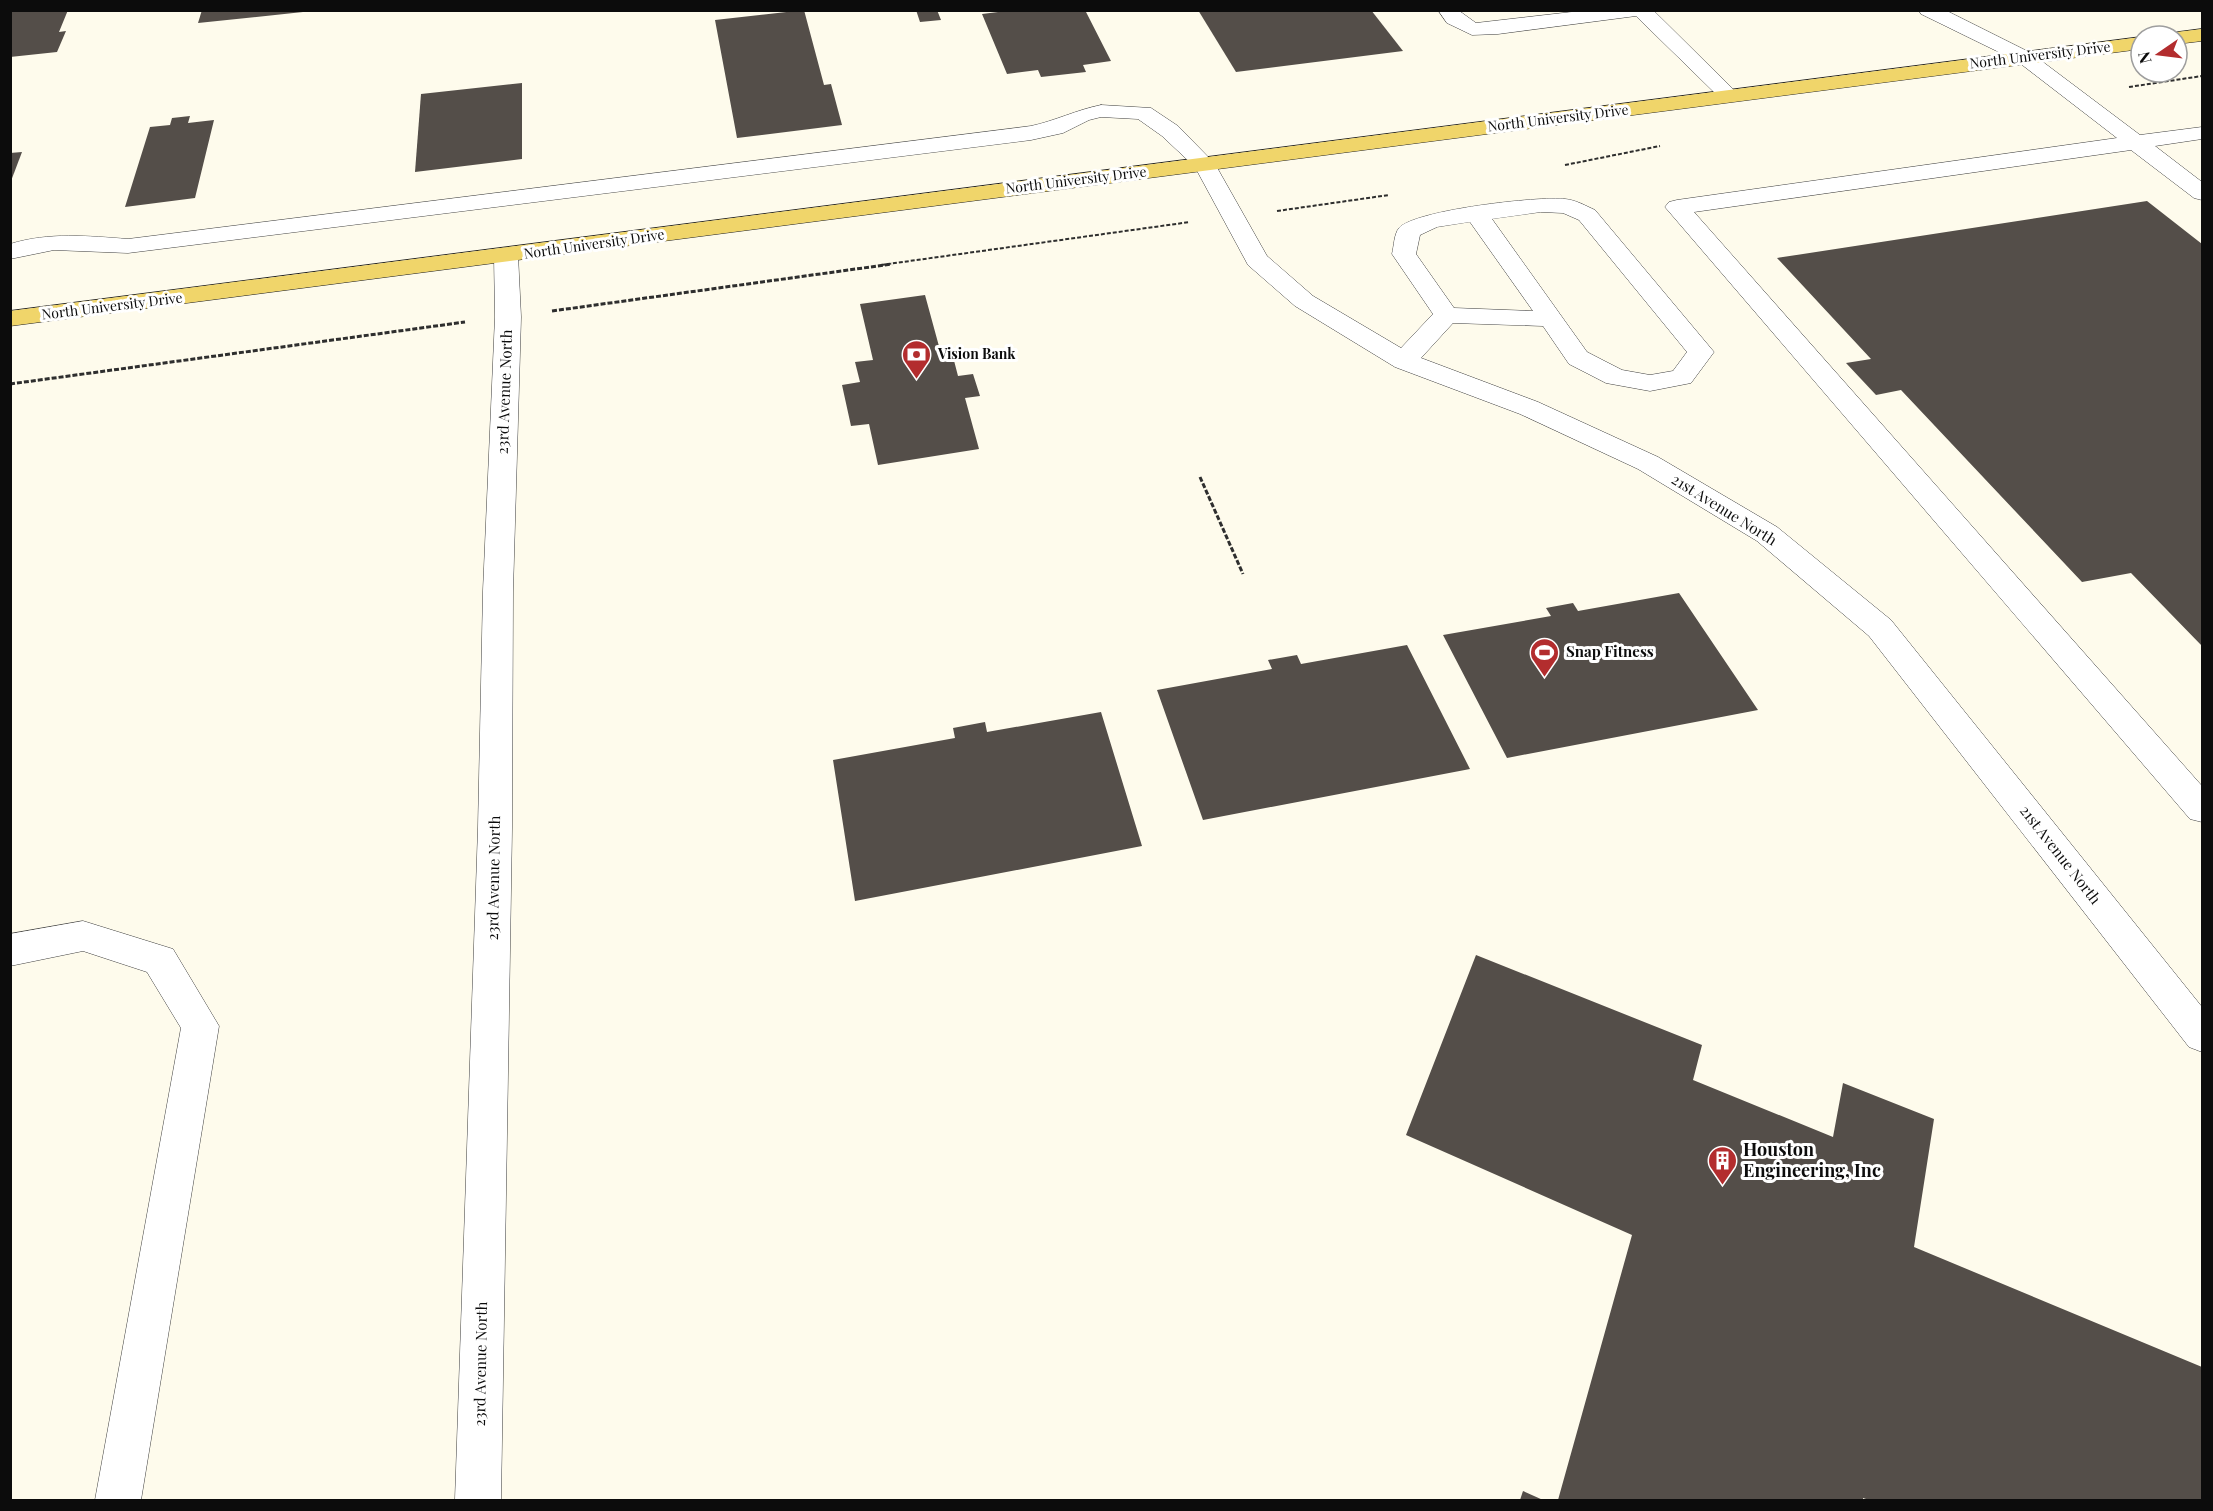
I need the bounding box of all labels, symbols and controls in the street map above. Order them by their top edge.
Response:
north arrow [2129,24,2189,84]
street label: North University Drive [1968,36,2111,73]
text: N [2132,49,2156,66]
street label: North University Drive [1486,99,1629,136]
street label: North University Drive [1004,161,1147,198]
street label: North University Drive [522,224,665,263]
street label: North University Drive [40,287,183,324]
street label: 23rd Avenue North [492,329,516,455]
bank icon: Vision Bank [901,338,933,380]
place label: Vision Bank [937,344,1016,363]
street label: 21st Avenue North [1668,469,1781,550]
sports icon: Snap Fitness [1529,636,1561,678]
place label: Snap Fitness [1566,641,1654,661]
street label: 21st Avenue North [2016,801,2106,908]
street label: 23rd Avenue North [482,815,504,941]
place label: Houston Engineering, Inc [1743,1137,1881,1182]
building icon: Houston Engineering, Inc [1706,1144,1738,1186]
street label: 23rd Avenue North [469,1301,491,1427]

